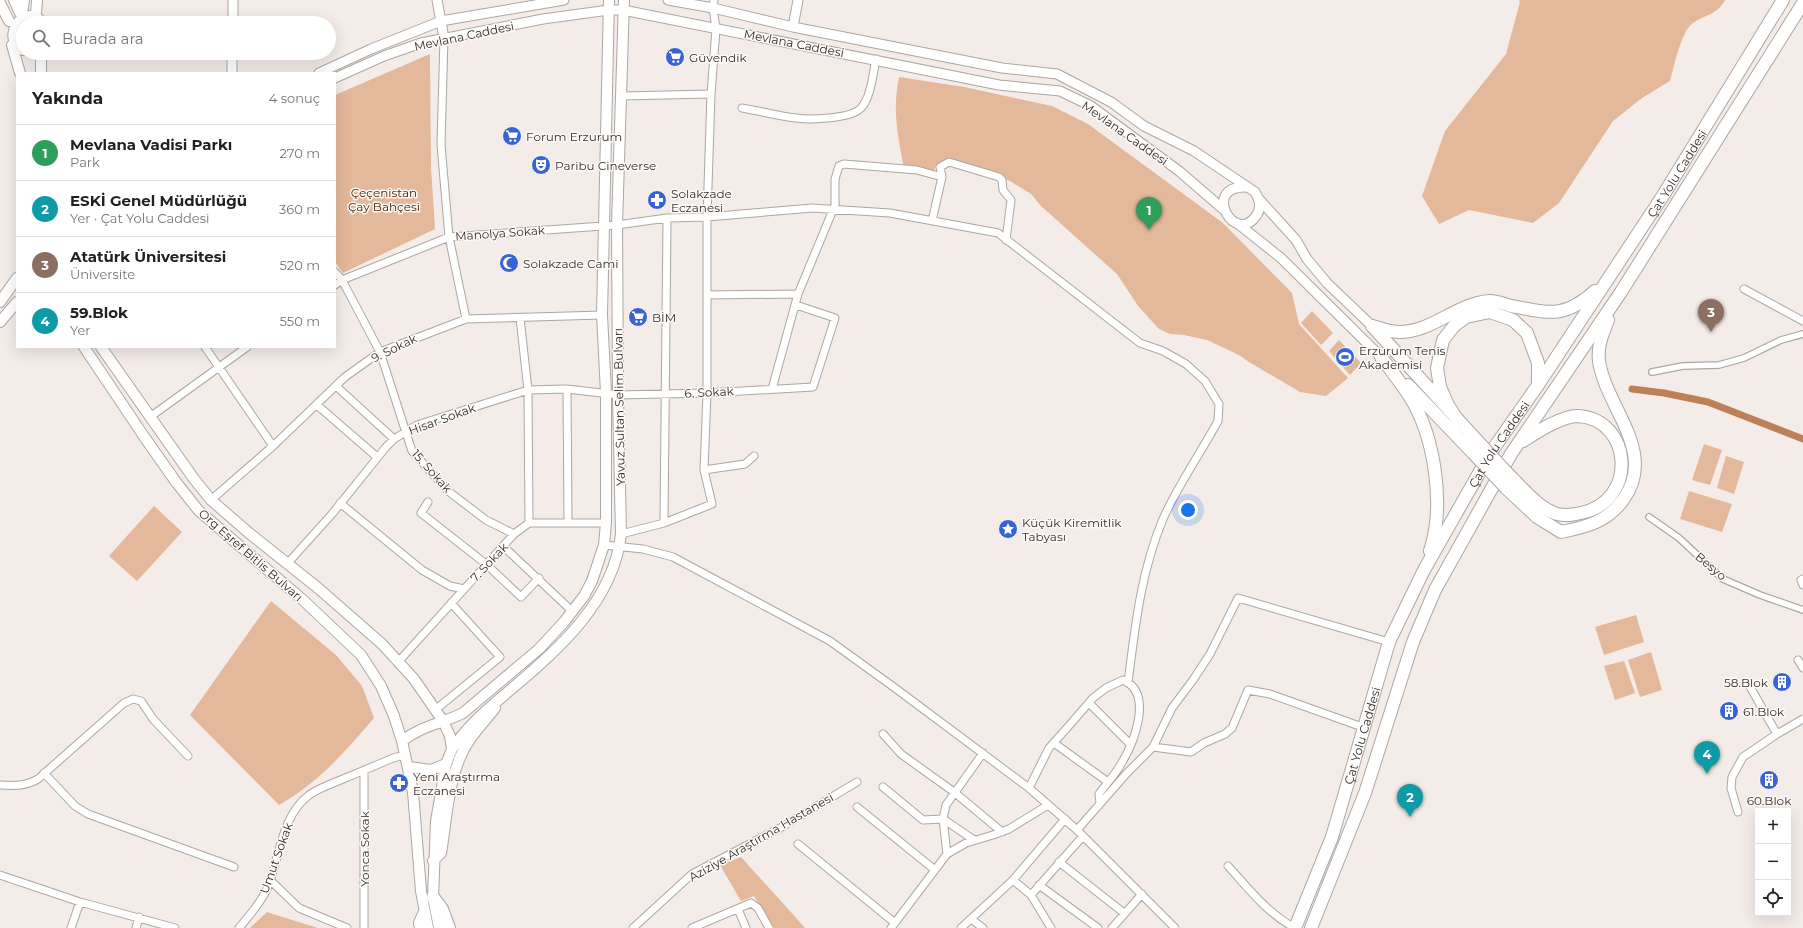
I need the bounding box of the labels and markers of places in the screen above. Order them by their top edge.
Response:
supermarket icon: Güvendik [664,46,686,68]
place label: Güvendik [689,50,747,65]
supermarket icon: Forum Erzurum [501,125,523,147]
place label: Forum Erzurum [526,129,622,144]
theatre icon: Paribu Cineverse [530,154,552,176]
place label: Paribu Cineverse [555,158,656,173]
place label: Solakzade Eczanesi [671,186,732,215]
pharmacy icon: Solakzade Eczanesi [646,189,668,211]
pin: 1 [1136,197,1162,230]
mosque icon: Solakzade Cami [498,252,520,274]
place label: Solakzade Cami [523,256,618,271]
pin: 3 [1698,299,1724,332]
supermarket icon: BİM [627,306,649,328]
place label: BİM [652,310,676,325]
place label: Erzurum Tenis Akademisi [1359,343,1446,372]
sports icon: Erzurum Tenis Akademisi [1334,346,1356,368]
place label: Küçük Kiremitlik Tabyası [1022,515,1122,544]
place icon: Küçük Kiremitlik Tabyası [997,518,1019,540]
building icon: 58.Blok [1771,671,1793,693]
place label: 58.Blok [1724,675,1769,690]
building icon: 61.Blok [1718,700,1740,722]
place label: 61.Blok [1743,704,1785,719]
pin: 4 [1694,741,1720,774]
place label: Yeni Araştırma Eczanesi [413,769,500,798]
building icon: 60.Blok [1758,769,1780,791]
pharmacy icon: Yeni Araştırma Eczanesi [388,772,410,794]
pin: 2 [1397,784,1423,817]
place label: 60.Blok [1747,793,1792,808]

